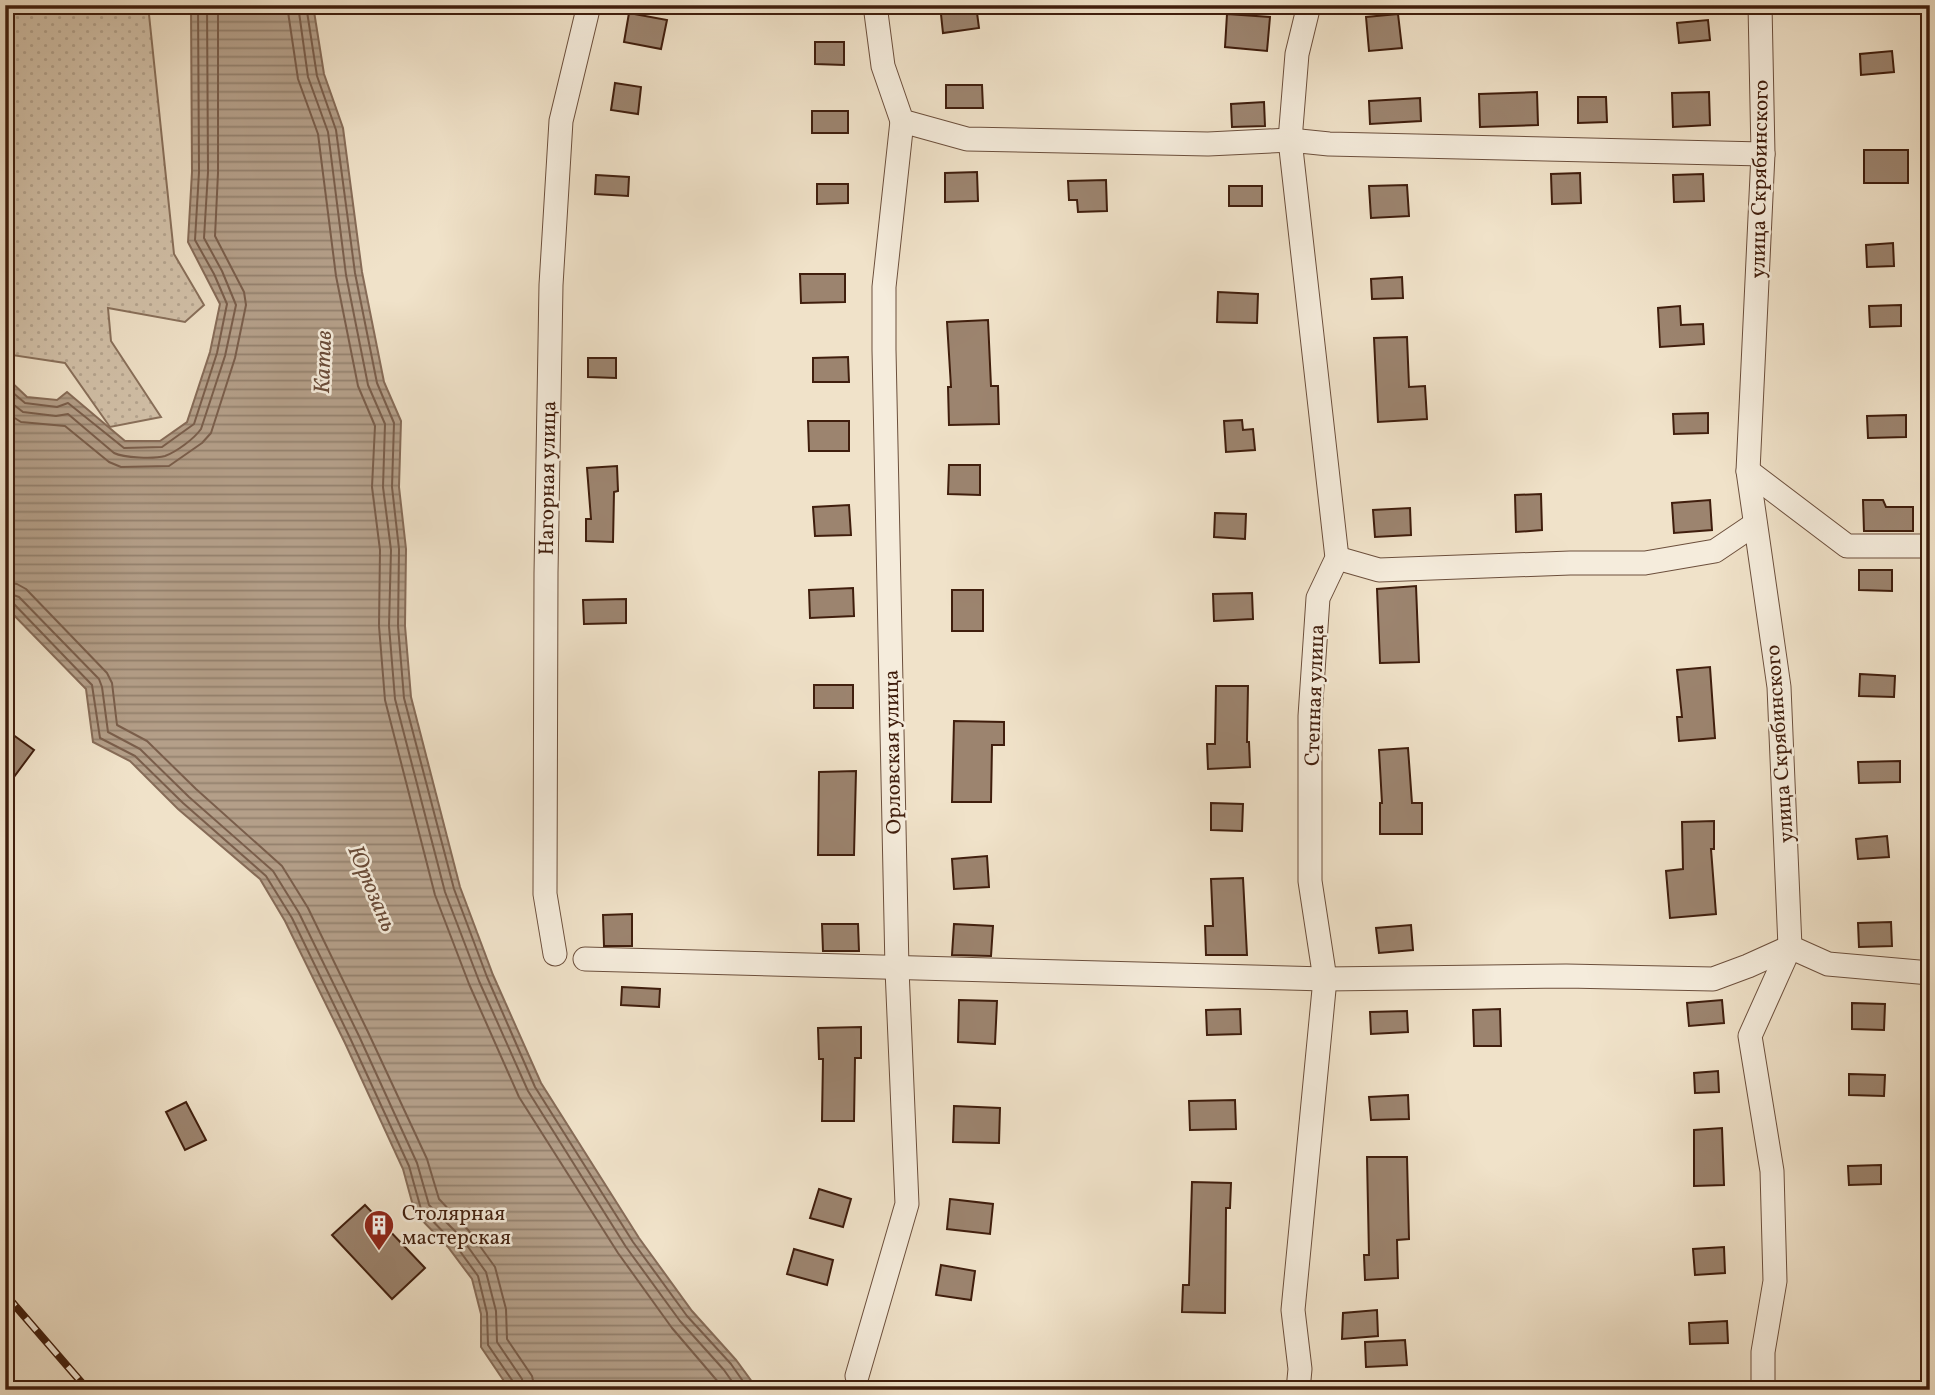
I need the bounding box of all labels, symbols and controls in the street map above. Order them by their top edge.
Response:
street label: улица Скрябинского [1744,79,1777,279]
water label: Катав [307,330,341,394]
street label: Нагорная улица [533,400,564,556]
street label: Степная улица [1299,624,1332,766]
street label: улица Скрябинского [1759,644,1802,844]
street label: Орловская улица [878,669,909,835]
water label: Юрюзань [339,841,404,937]
place label: Столярная мастерская [402,1200,511,1253]
building icon: Столярная мастерская [362,1208,396,1252]

